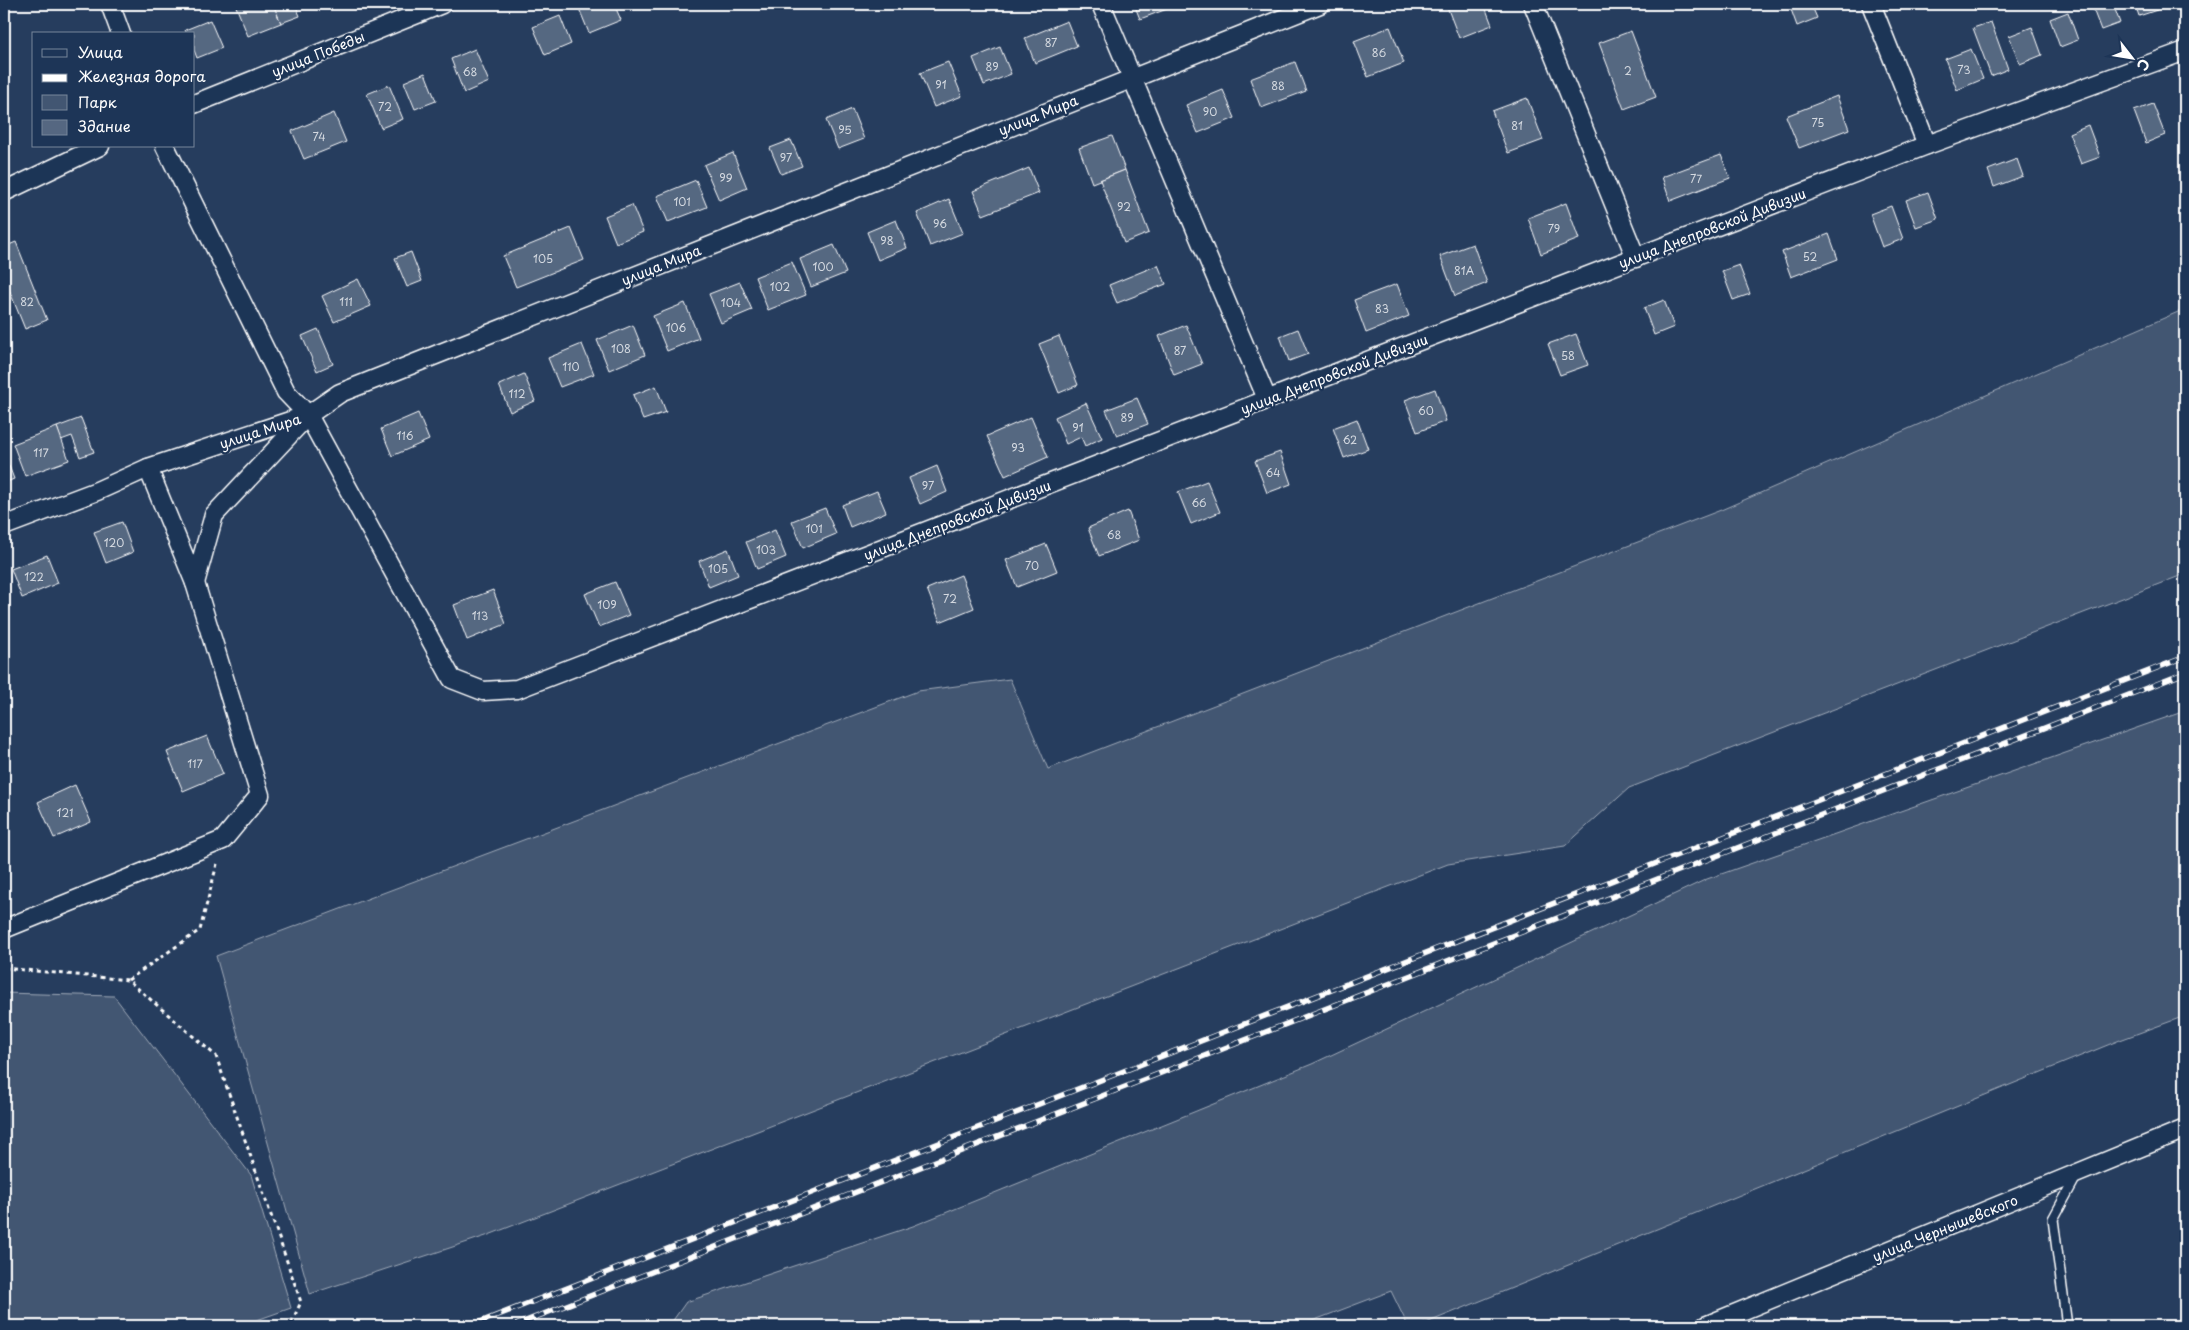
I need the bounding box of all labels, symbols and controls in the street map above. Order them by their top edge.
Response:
street label: улица Победы [268,26,368,82]
legend [32,32,195,148]
north arrow [2106,32,2156,82]
house number: 87 [1045,34,1057,51]
text: Улица [78,40,123,63]
house number: 86 [1372,44,1386,61]
text: С [2132,55,2155,75]
house number: 89 [985,58,999,75]
house number: 73 [1957,61,1971,78]
house number: 2 [1624,62,1632,79]
house number: 68 [463,63,477,80]
text: Железная дорога [78,64,206,87]
house number: 91 [935,76,947,93]
house number: 88 [1271,77,1285,94]
street label: улица Мира [995,89,1081,141]
text: Парк [78,90,117,113]
house number: 72 [378,98,392,115]
house number: 90 [1203,103,1217,120]
text: Здание [78,114,131,137]
house number: 75 [1812,114,1824,131]
house number: 81 [1511,117,1523,134]
house number: 95 [838,121,852,138]
house number: 74 [312,128,326,145]
house number: 97 [780,149,792,166]
house number: 99 [719,169,733,186]
house number: 77 [1690,170,1702,187]
street label: улица Днепровской Дивизии [1615,182,1809,274]
house number: 101 [673,193,691,210]
house number: 92 [1117,198,1131,215]
house number: 96 [933,215,947,232]
house number: 79 [1548,220,1560,237]
house number: 98 [880,232,894,249]
street label: улица Мира [618,239,704,291]
house number: 52 [1803,248,1817,265]
house number: 105 [533,250,553,267]
house number: 100 [812,258,834,275]
house number: 81А [1454,262,1475,279]
house number: 102 [770,278,790,295]
house number: 82 [20,293,34,310]
house number: 111 [339,293,353,310]
house number: 104 [721,294,741,311]
house number: 83 [1375,300,1389,317]
house number: 106 [666,319,687,336]
street label: улица Днепровской Дивизии [1237,328,1431,420]
house number: 108 [611,340,631,357]
house number: 87 [1174,342,1186,359]
house number: 58 [1561,347,1575,364]
house number: 110 [562,358,580,375]
house number: 112 [508,385,526,402]
house number: 60 [1418,402,1434,419]
street label: улица Мира [217,408,304,454]
house number: 89 [1120,409,1134,426]
house number: 91 [1072,419,1084,436]
house number: 116 [397,427,414,444]
house number: 62 [1343,431,1357,448]
house number: 93 [1011,439,1025,456]
house number: 117 [33,444,49,461]
house number: 64 [1266,464,1280,481]
street label: улица Днепровской Дивизии [860,474,1054,566]
house number: 97 [922,477,934,494]
house number: 66 [1191,494,1207,511]
house number: 101 [805,520,823,537]
house number: 68 [1107,526,1121,543]
house number: 120 [104,534,124,551]
house number: 103 [756,541,776,558]
house number: 70 [1025,557,1039,574]
house number: 105 [708,560,728,577]
house number: 122 [24,568,44,585]
house number: 72 [943,590,957,607]
house number: 109 [597,596,617,613]
house number: 113 [472,607,488,624]
house number: 117 [187,755,203,772]
house number: 121 [57,804,73,821]
street label: улица Чернышевского [1869,1189,2021,1267]

